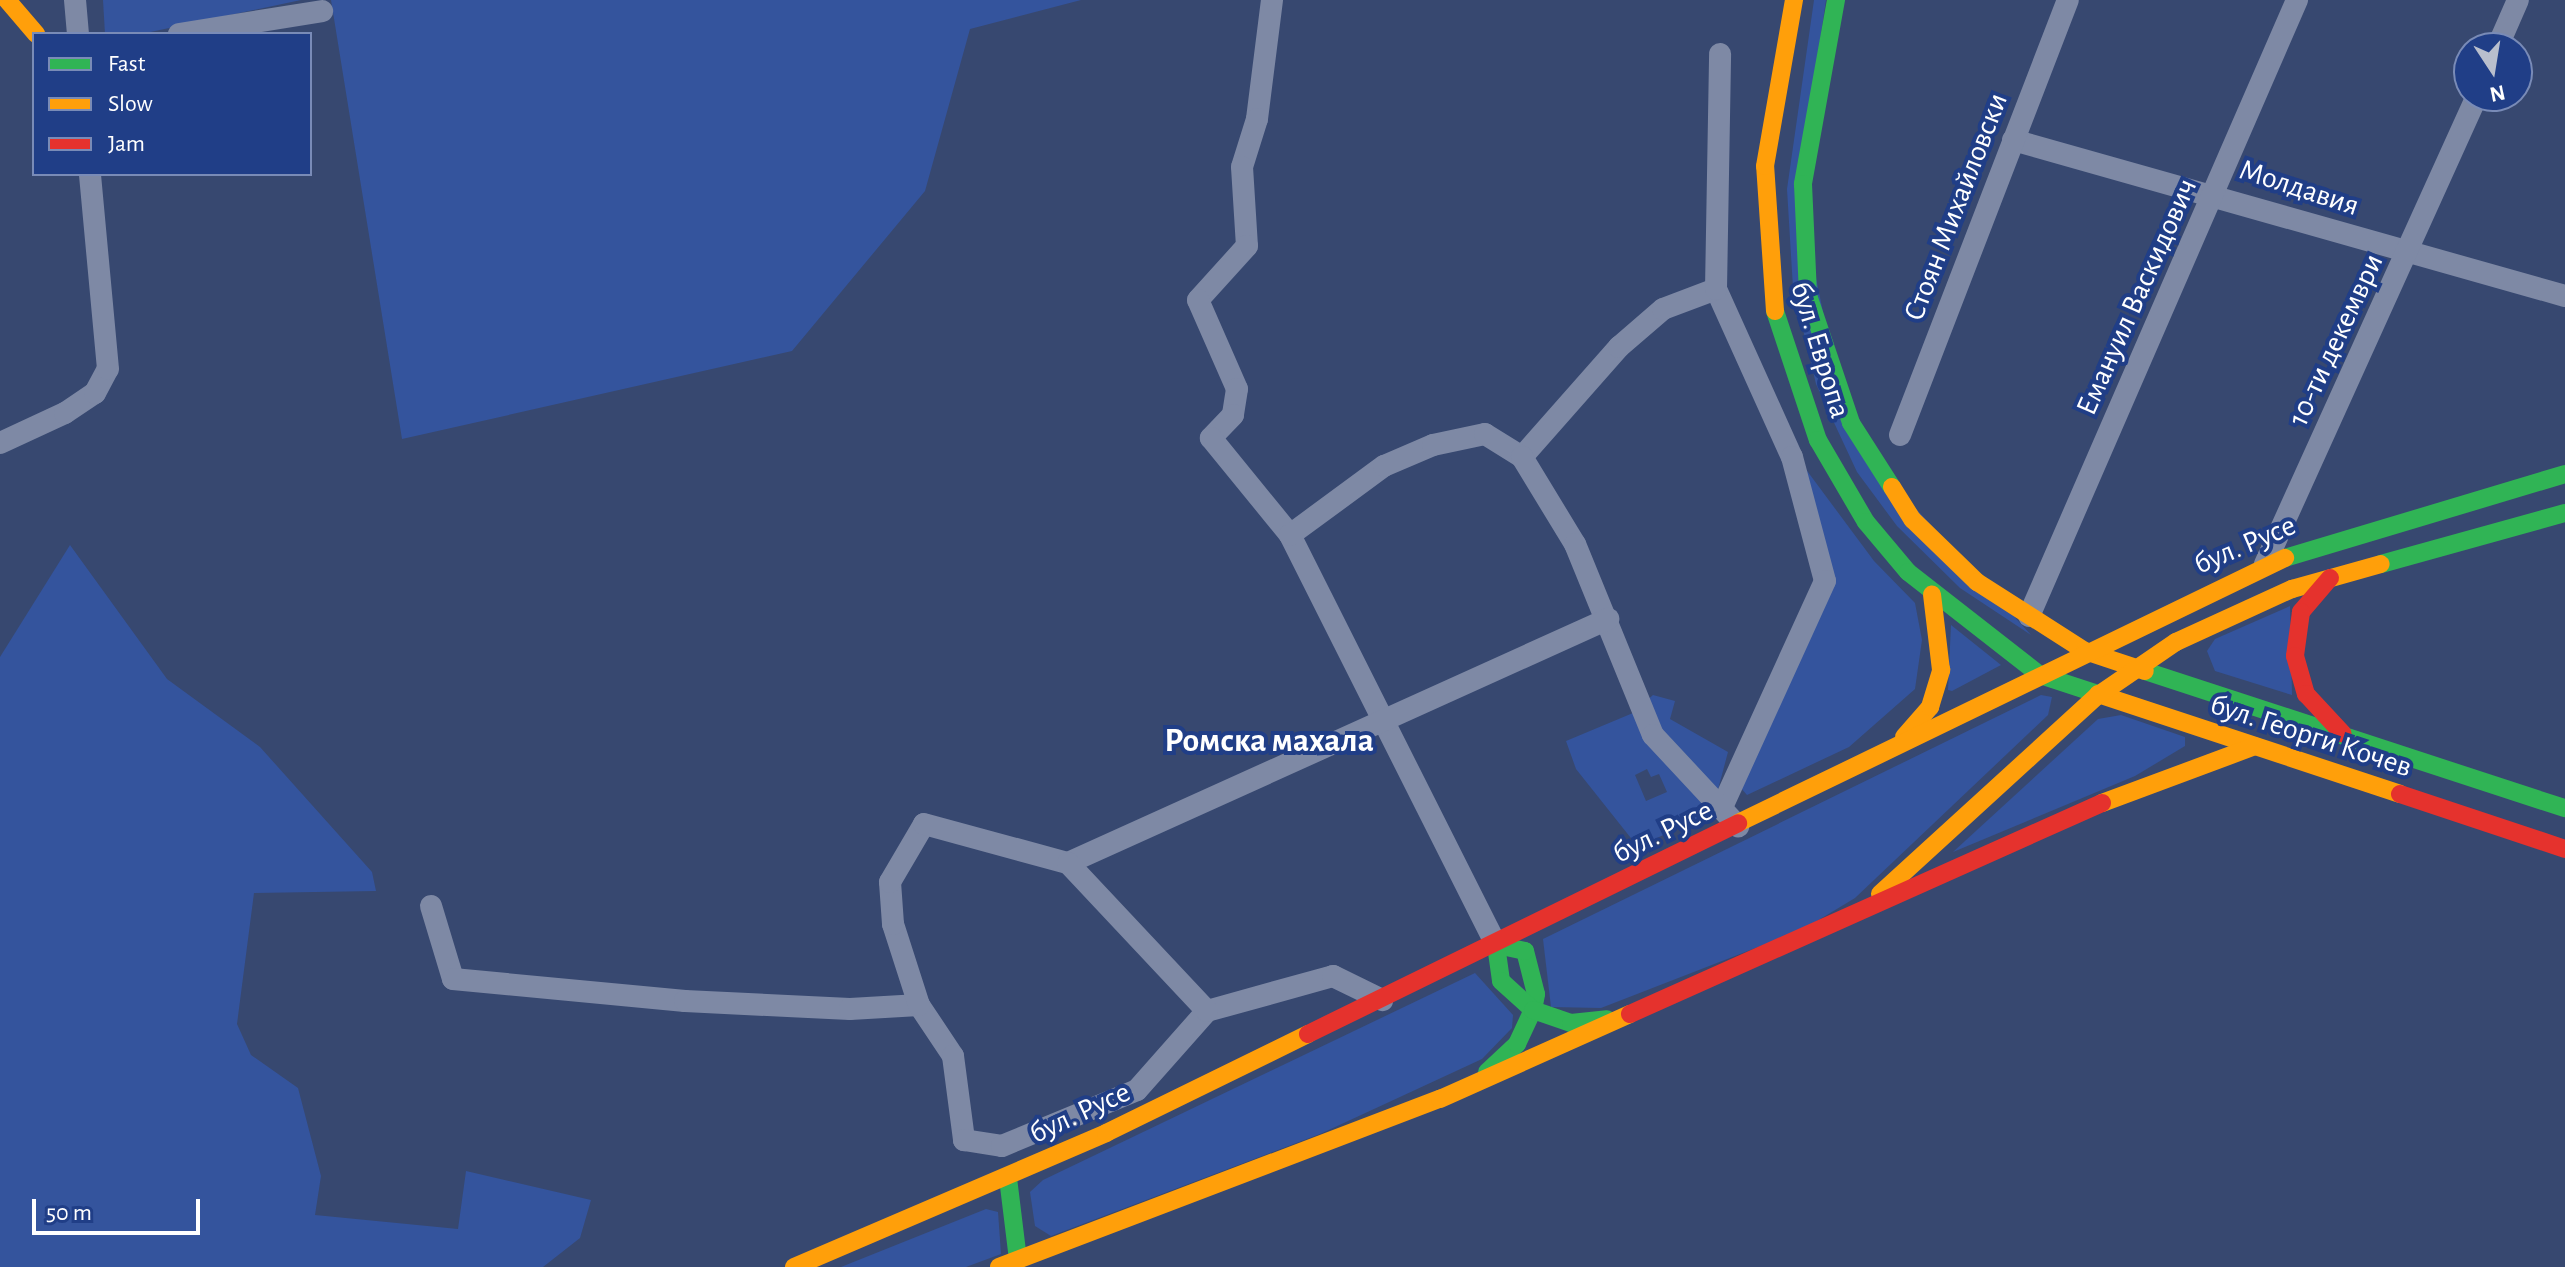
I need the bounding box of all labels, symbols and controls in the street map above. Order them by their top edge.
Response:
legend [32,32,312,176]
north arrow [2453,32,2533,112]
text: Fast [108,52,145,76]
text: N [2488,81,2507,106]
street label: Стоян Михайловски [1896,88,2016,326]
text: Slow [108,92,153,116]
text: Jam [108,132,145,156]
street label: Молдавия [2234,152,2364,224]
street label: Емануил Васкидович [2069,173,2205,421]
street label: 10-ти декември [2280,248,2392,432]
street label: бул. Европа [1782,277,1858,423]
street label: бул. Русе [2189,508,2301,582]
street label: бул. Георги Кочев [2206,686,2416,786]
district label: Ромска махала [1164,722,1374,762]
street label: бул. Русе [1607,792,1719,872]
street label: бул. Русе [1024,1074,1136,1152]
scale bar [36,1183,204,1233]
text: 50 m [46,1201,92,1225]

